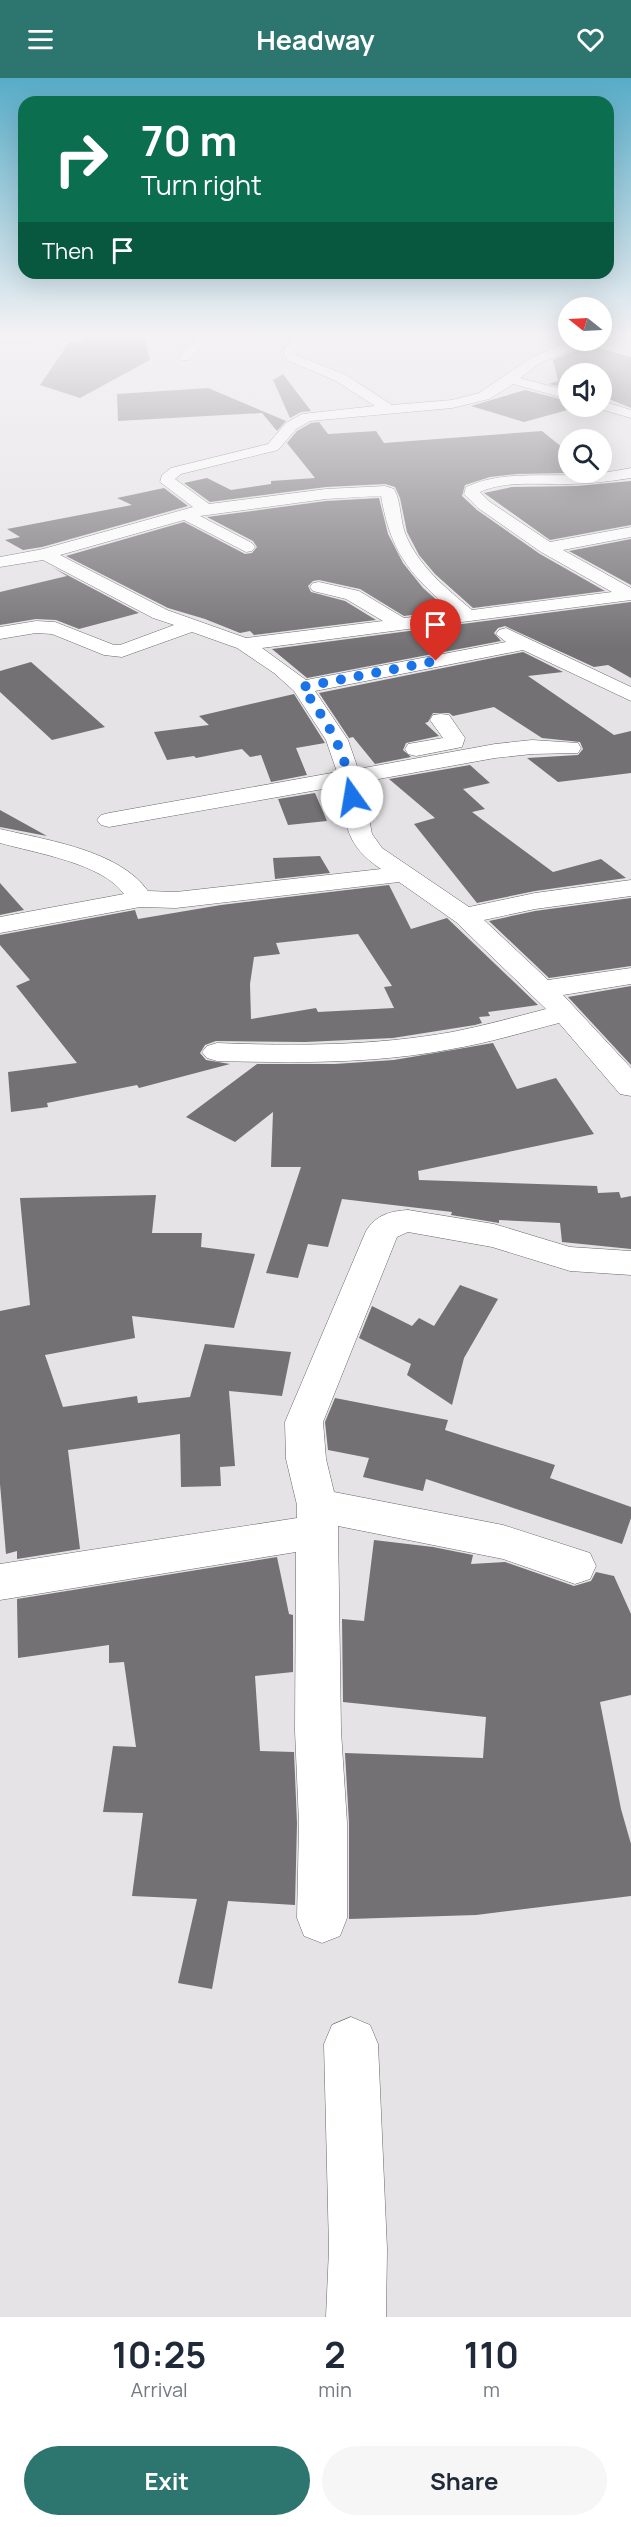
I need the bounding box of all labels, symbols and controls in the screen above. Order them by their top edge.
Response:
text: Headway [256,21,375,58]
icon: menu [24,23,57,56]
icon: heart [574,23,607,56]
text: 70 m [141,111,237,169]
icon: right [42,120,120,198]
text: Turn right [141,166,262,203]
icon: arrive [106,234,139,267]
text: Then [42,236,94,266]
north arrow [558,297,612,351]
map controls [558,297,612,483]
button: sound [558,363,612,417]
button: search [558,429,612,483]
pin [410,599,461,661]
icon: arrive [419,608,452,641]
position arrow [320,765,384,829]
text: 10:25 [112,2330,206,2379]
text: 2 [324,2330,346,2379]
text: 110 [464,2330,519,2379]
text: Arrival [131,2376,188,2403]
text: min [318,2376,352,2403]
text: m [483,2376,500,2403]
button: Exit [24,2446,310,2515]
button: Share [322,2446,607,2515]

